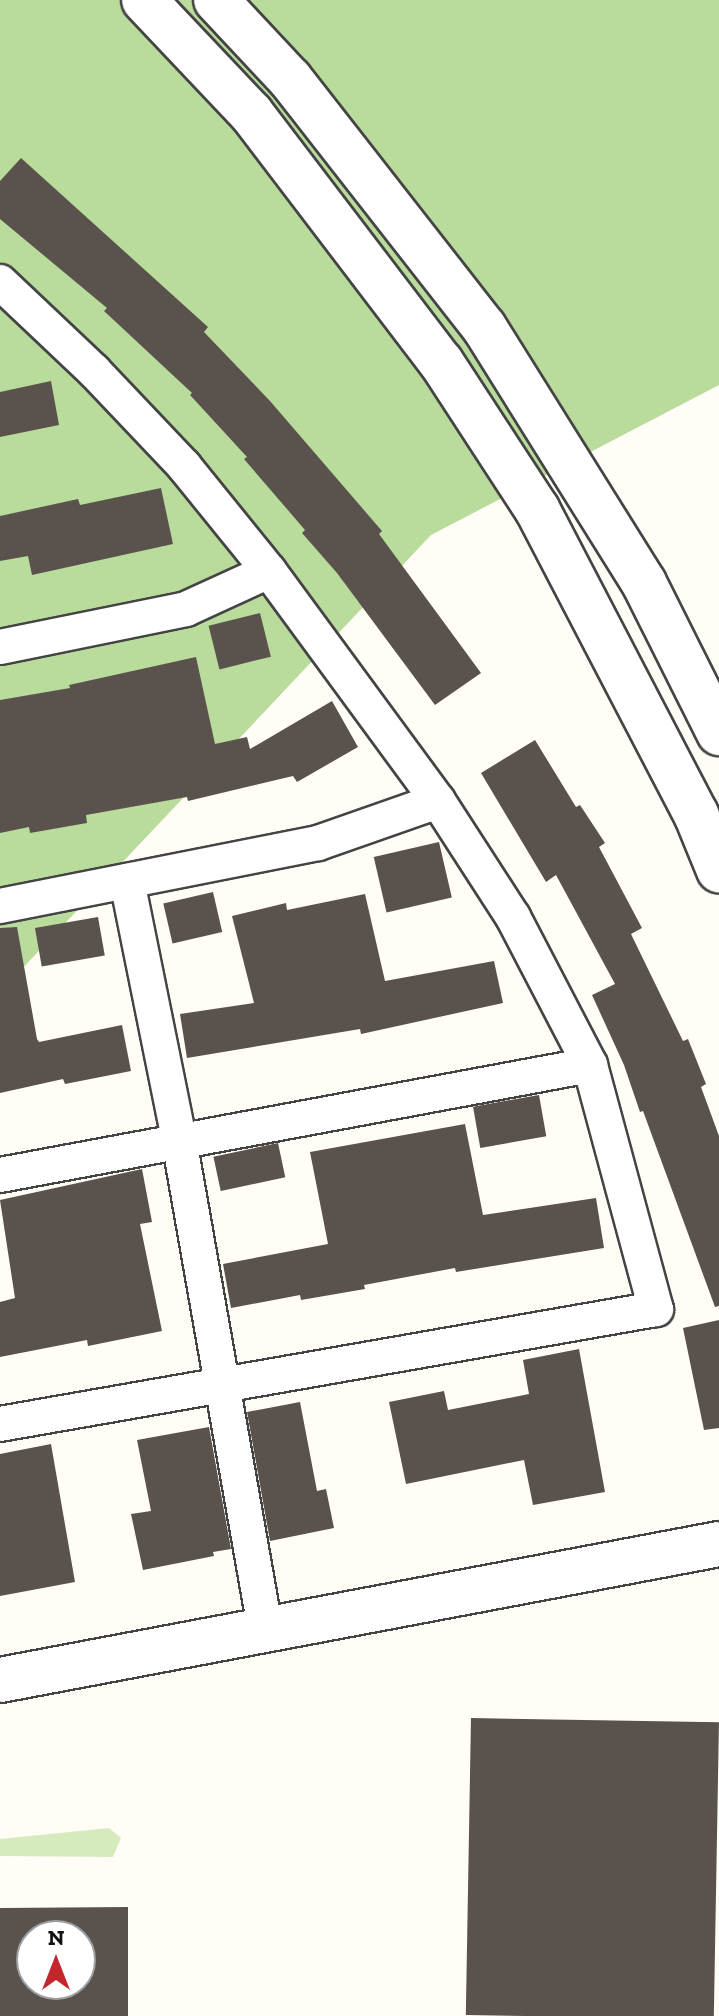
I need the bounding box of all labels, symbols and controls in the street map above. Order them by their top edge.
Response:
north arrow [16,1920,96,2000]
text: N [48,1924,64,1951]

